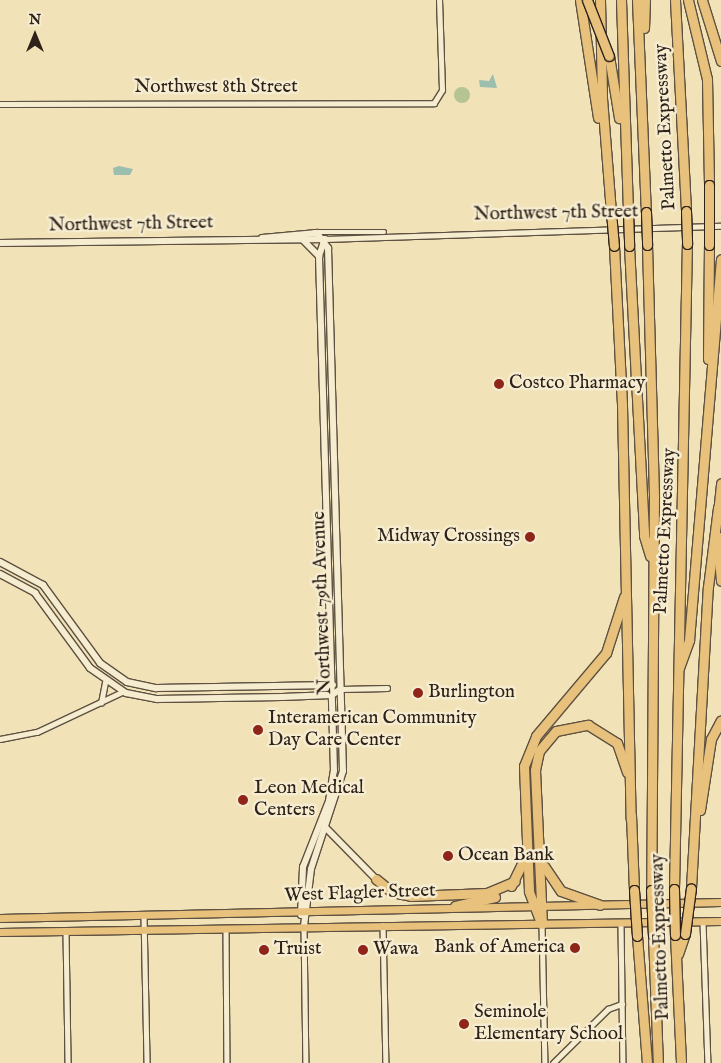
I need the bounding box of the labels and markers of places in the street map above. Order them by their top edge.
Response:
place label: Costco Pharmacy [509,373,645,395]
marker: Costco Pharmacy [493,378,505,390]
place label: Midway Crossings [377,526,520,548]
marker: Midway Crossings [524,531,536,543]
place label: Burlington [428,682,515,704]
marker: Burlington [412,687,424,699]
place label: Interamerican Community Day Care Center [268,708,477,752]
marker: Interamerican Community Day Care Center [252,724,264,736]
place label: Leon Medical Centers [254,778,364,822]
marker: Leon Medical Centers [236,793,250,807]
place label: Ocean Bank [458,845,554,867]
marker: Ocean Bank [442,850,454,862]
place label: Bank of America [434,937,565,959]
place label: Truist [274,939,322,961]
place label: Wawa [373,939,419,961]
marker: Bank of America [569,942,581,954]
marker: Truist [258,944,270,956]
marker: Wawa [357,944,369,956]
place label: Seminole Elementary School [474,1002,623,1046]
marker: Seminole Elementary School [458,1018,470,1030]

